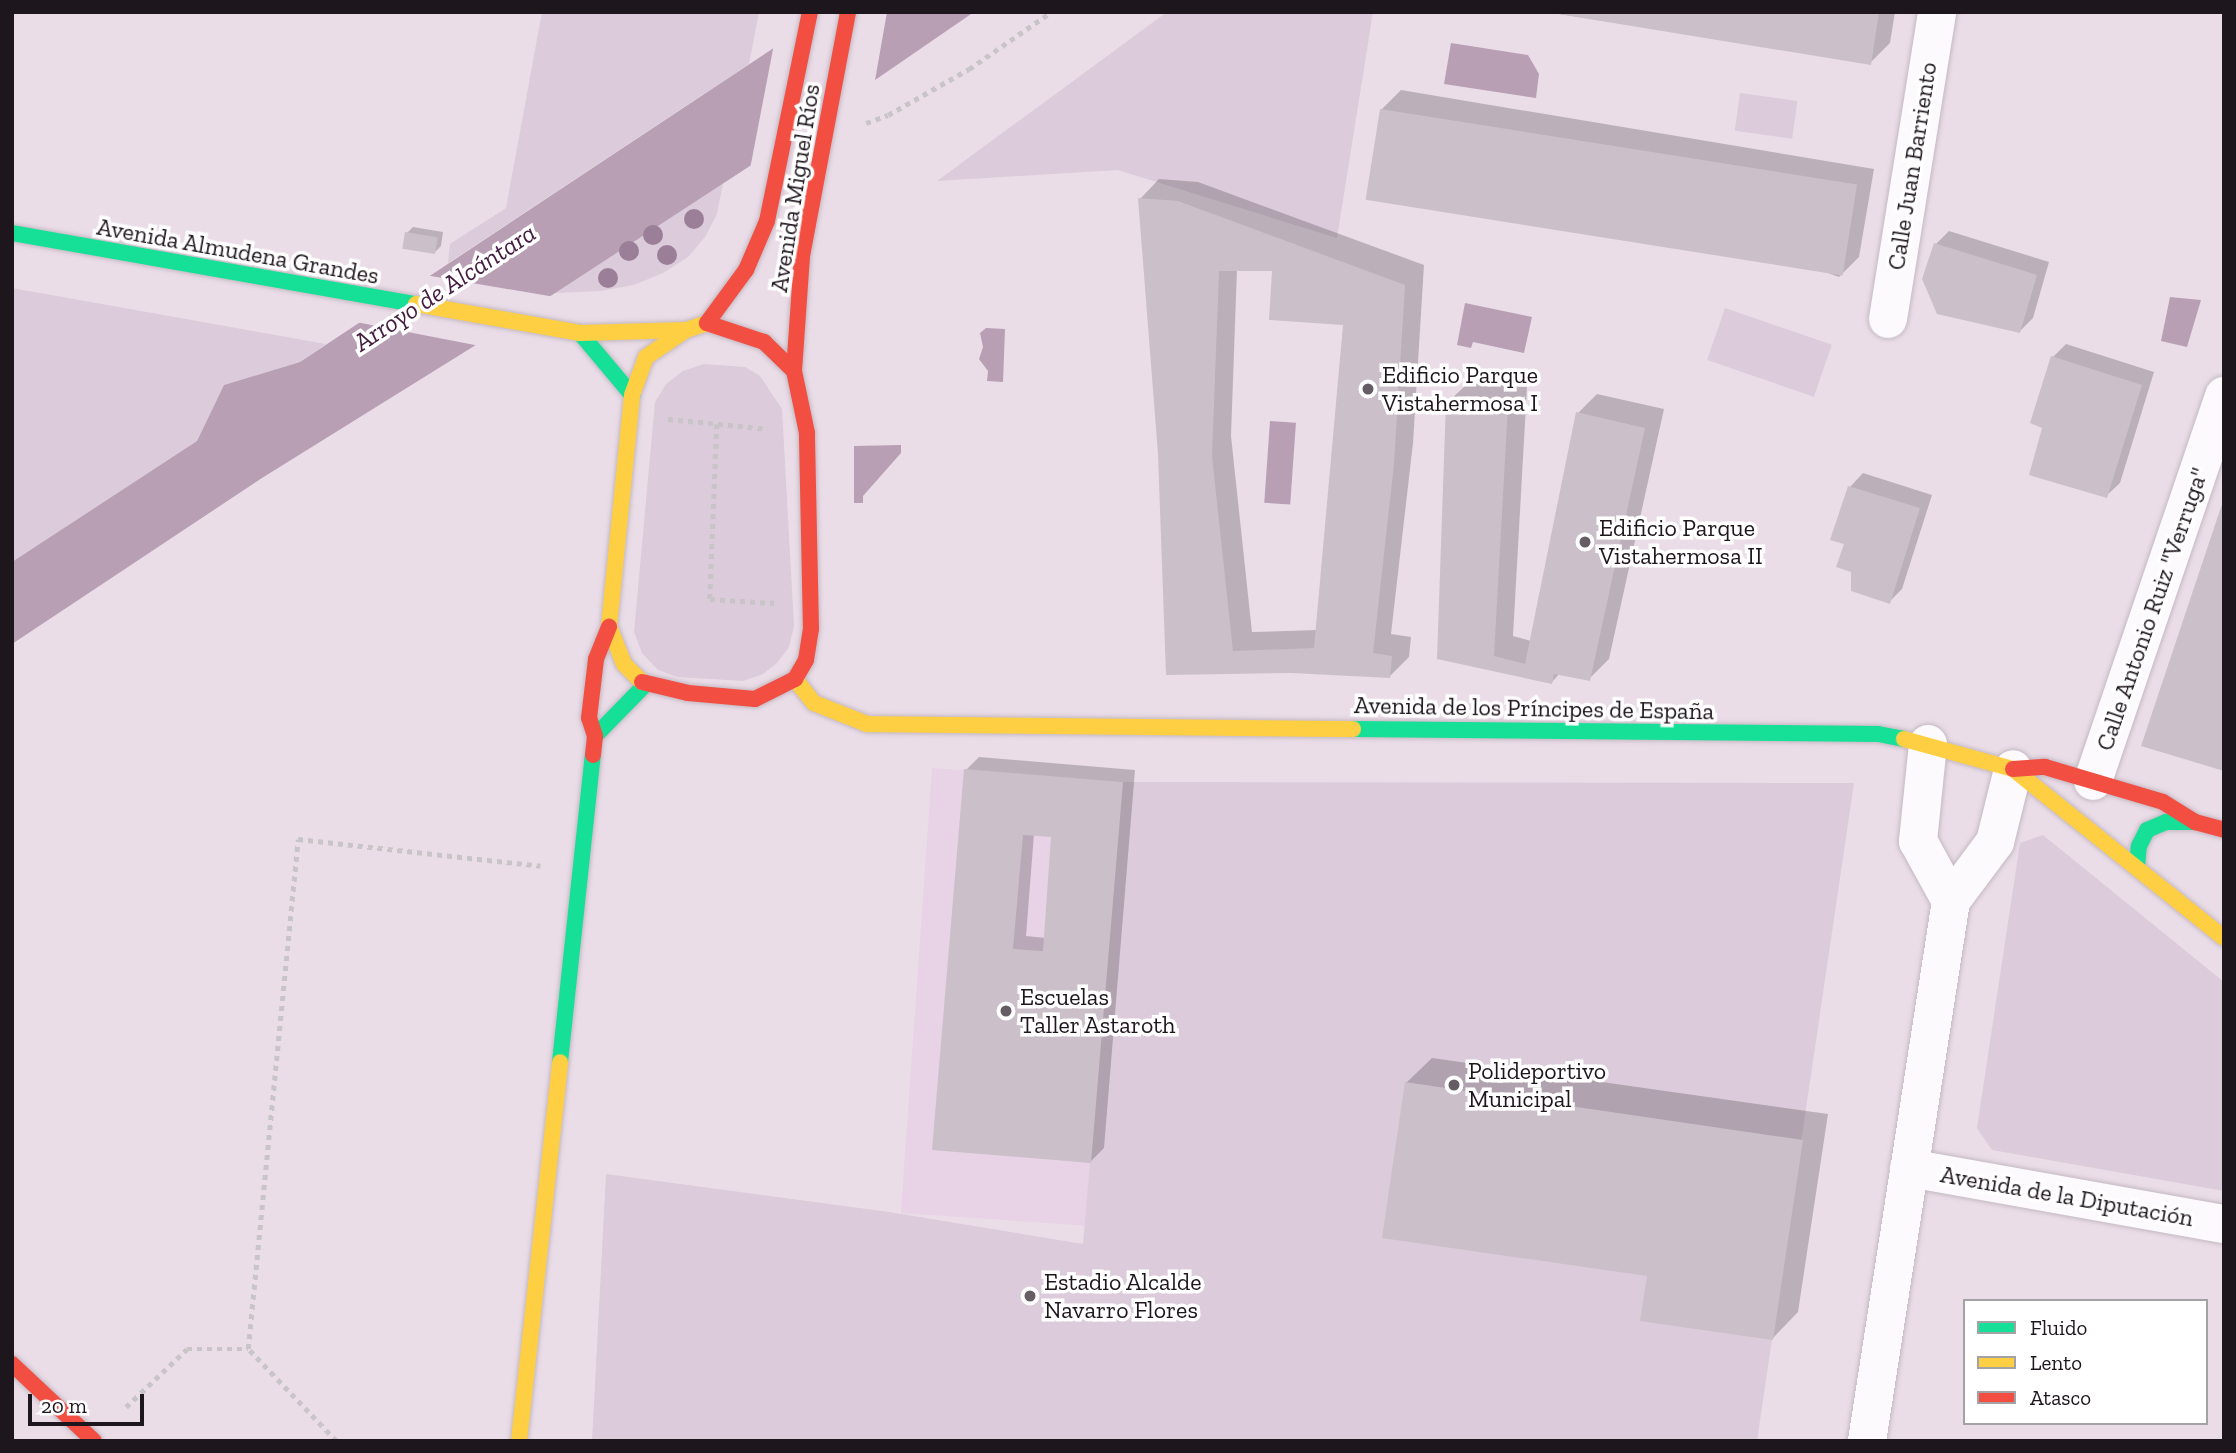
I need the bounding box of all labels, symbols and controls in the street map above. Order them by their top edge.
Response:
street label: Calle Juan Barriento [1881,60,1943,272]
street label: Avenida Miguel Ríos [764,82,826,294]
street label: Avenida Almudena Grandes [94,212,382,290]
water label: Arroyo de Alcántara [348,217,542,359]
place label: Edificio Parque Vistahermosa I [1382,361,1538,417]
marker: Edificio Parque Vistahermosa I [1360,381,1376,397]
street label: Calle Antonio Ruiz "Verruga" [2090,463,2214,755]
place label: Edificio Parque Vistahermosa II [1599,514,1763,570]
marker: Edificio Parque Vistahermosa II [1577,534,1593,550]
street label: Avenida de los Príncipes de España [1354,690,1714,726]
place label: Escuelas Taller Astaroth [1020,983,1177,1039]
marker: Escuelas Taller Astaroth [998,1003,1014,1019]
place label: Polideportivo Municipal [1468,1057,1606,1113]
marker: Polideportivo Municipal [1446,1077,1462,1093]
street label: Avenida de la Diputación [1938,1160,2196,1232]
place label: Estadio Alcalde Navarro Flores [1044,1268,1202,1324]
marker: Estadio Alcalde Navarro Flores [1022,1288,1038,1304]
legend [1963,1299,2208,1425]
text: Fluido [2030,1315,2087,1340]
text: Lento [2030,1350,2082,1375]
scale bar [32,1380,147,1424]
text: Atasco [2030,1385,2091,1410]
text: 20 m [41,1393,87,1418]

